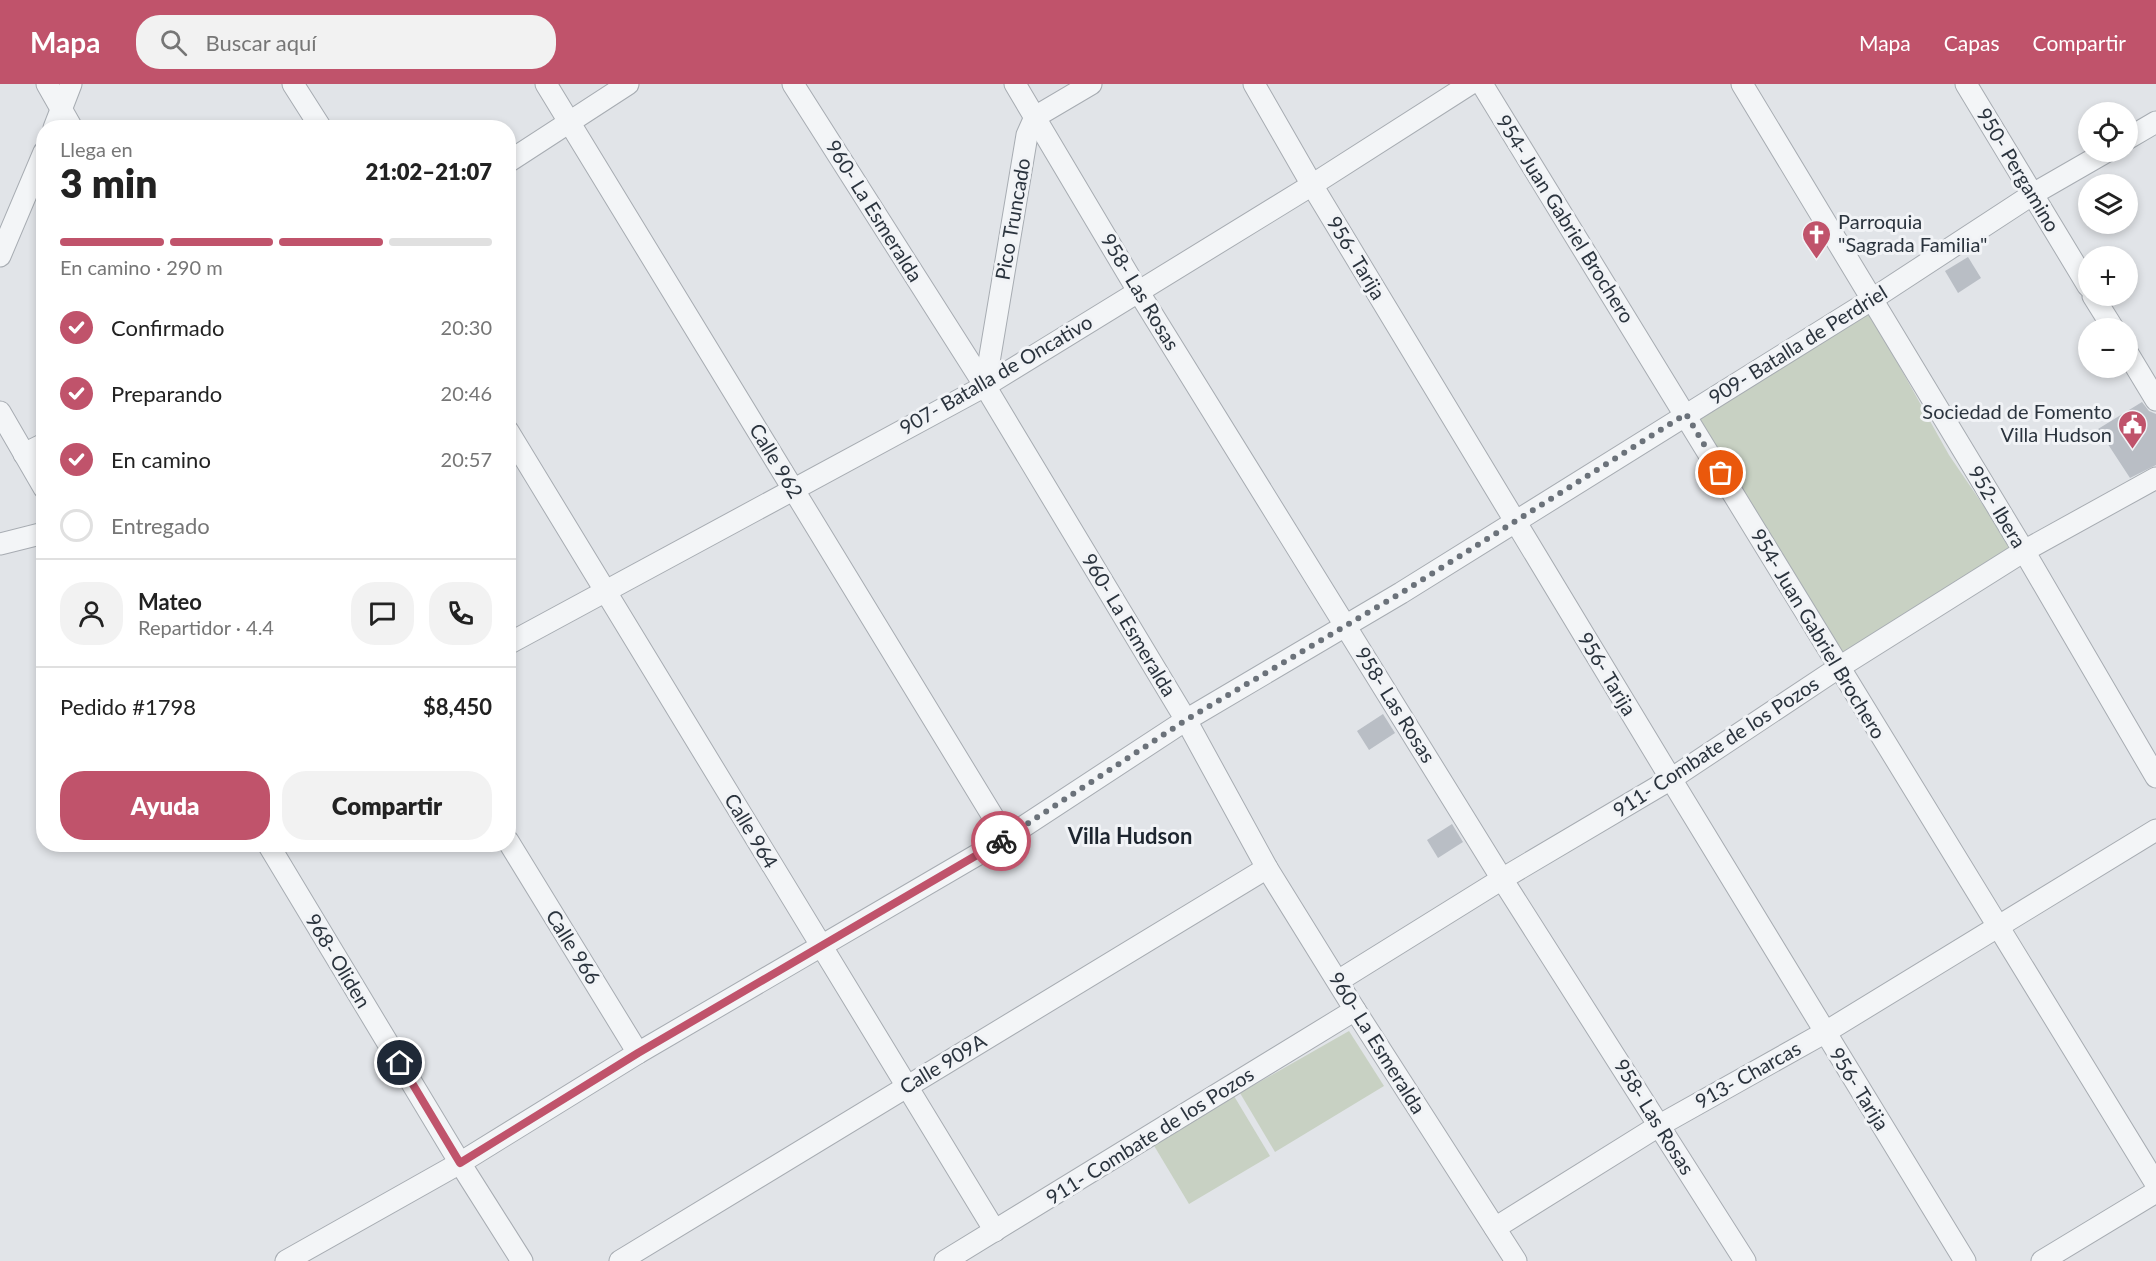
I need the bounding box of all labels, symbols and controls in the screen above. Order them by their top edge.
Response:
search box [136,15,556,69]
text: Mapa [30,25,100,59]
icon: search [157,26,190,59]
text: Buscar aquí [205,29,317,56]
text: Mapa [1859,30,1911,55]
text: Capas [1944,30,2000,55]
text: Compartir [2033,30,2126,55]
map controls [2078,102,2138,378]
button: locate [2078,102,2138,162]
street label: 950- Pergamino [1972,103,2065,236]
street label: 954- Juan Gabriel Brochero [1492,110,1640,327]
street label: 960- La Esmeralda [822,135,928,286]
text: Llega en [60,137,133,161]
street label: Pico Truncado [989,156,1035,282]
text: 21:02–21:07 [366,158,492,185]
text: 3 min [60,160,157,206]
button: layers [2078,174,2138,234]
place label: Parroquia "Sagrada Familia" [1838,209,1988,256]
street label: 956- Tarija [1323,211,1391,304]
church icon: Parroquia "Sagrada Familia" [1801,218,1833,260]
street label: 958- Las Rosas [1097,229,1185,354]
button: + [2078,246,2138,306]
text: En camino · 290 m [60,255,223,279]
street label: 909- Batalla de Perdriel [1704,279,1891,409]
street label: 907- Batalla de Oncativo [895,309,1096,439]
icon: check [60,311,93,344]
text: Confirmado [111,314,224,341]
text: 20:30 [441,315,492,339]
button: − [2078,318,2138,378]
icon: check [60,377,93,410]
text: Preparando [111,380,222,407]
text: 20:46 [441,381,492,405]
place label: Sociedad de Fomento Villa Hudson [1922,399,2112,446]
public building icon: Sociedad de Fomento Villa Hudson [2117,408,2149,450]
street label: Calle 962 [745,419,809,502]
icon: check [60,443,93,476]
text: En camino [111,446,211,473]
text: 20:57 [441,447,492,471]
pin [1695,447,1746,498]
icon: bag [1704,456,1737,489]
street label: 952- Ibera [1964,461,2032,552]
text: Entregado [111,512,210,539]
street label: 954- Juan Gabriel Brochero [1747,524,1891,743]
street label: 960- La Esmeralda [1078,549,1182,700]
button: person [60,582,123,645]
button: chat [351,582,414,645]
button: phone [429,582,492,645]
text: Mateo [138,588,202,615]
text: Repartidor · 4.4 [138,615,274,639]
street label: 956- Tarija [1574,627,1642,720]
street label: 958- Las Rosas [1351,642,1441,767]
street label: 911- Combate de los Pozos [1608,671,1823,822]
text: Pedido #1798 [60,693,196,720]
text: $8,450 [423,693,492,720]
button: Ayuda [60,771,270,840]
button: Compartir [282,771,492,840]
street label: Calle 964 [720,789,784,873]
courier [971,811,1031,871]
district label: Villa Hudson [1067,822,1192,849]
icon: bike [985,825,1018,858]
street label: Calle 966 [542,905,606,988]
street label: 968- Oliden [301,909,376,1012]
street label: 960- La Esmeralda [1325,967,1431,1118]
street label: Calle 909A [895,1028,991,1098]
street label: 913- Charcas [1691,1035,1804,1113]
pin [374,1037,425,1088]
street label: 956- Tarija [1825,1043,1895,1134]
icon: home [383,1046,416,1079]
street label: 958- Las Rosas [1610,1054,1700,1179]
street label: 911- Combate de los Pozos [1041,1061,1258,1209]

